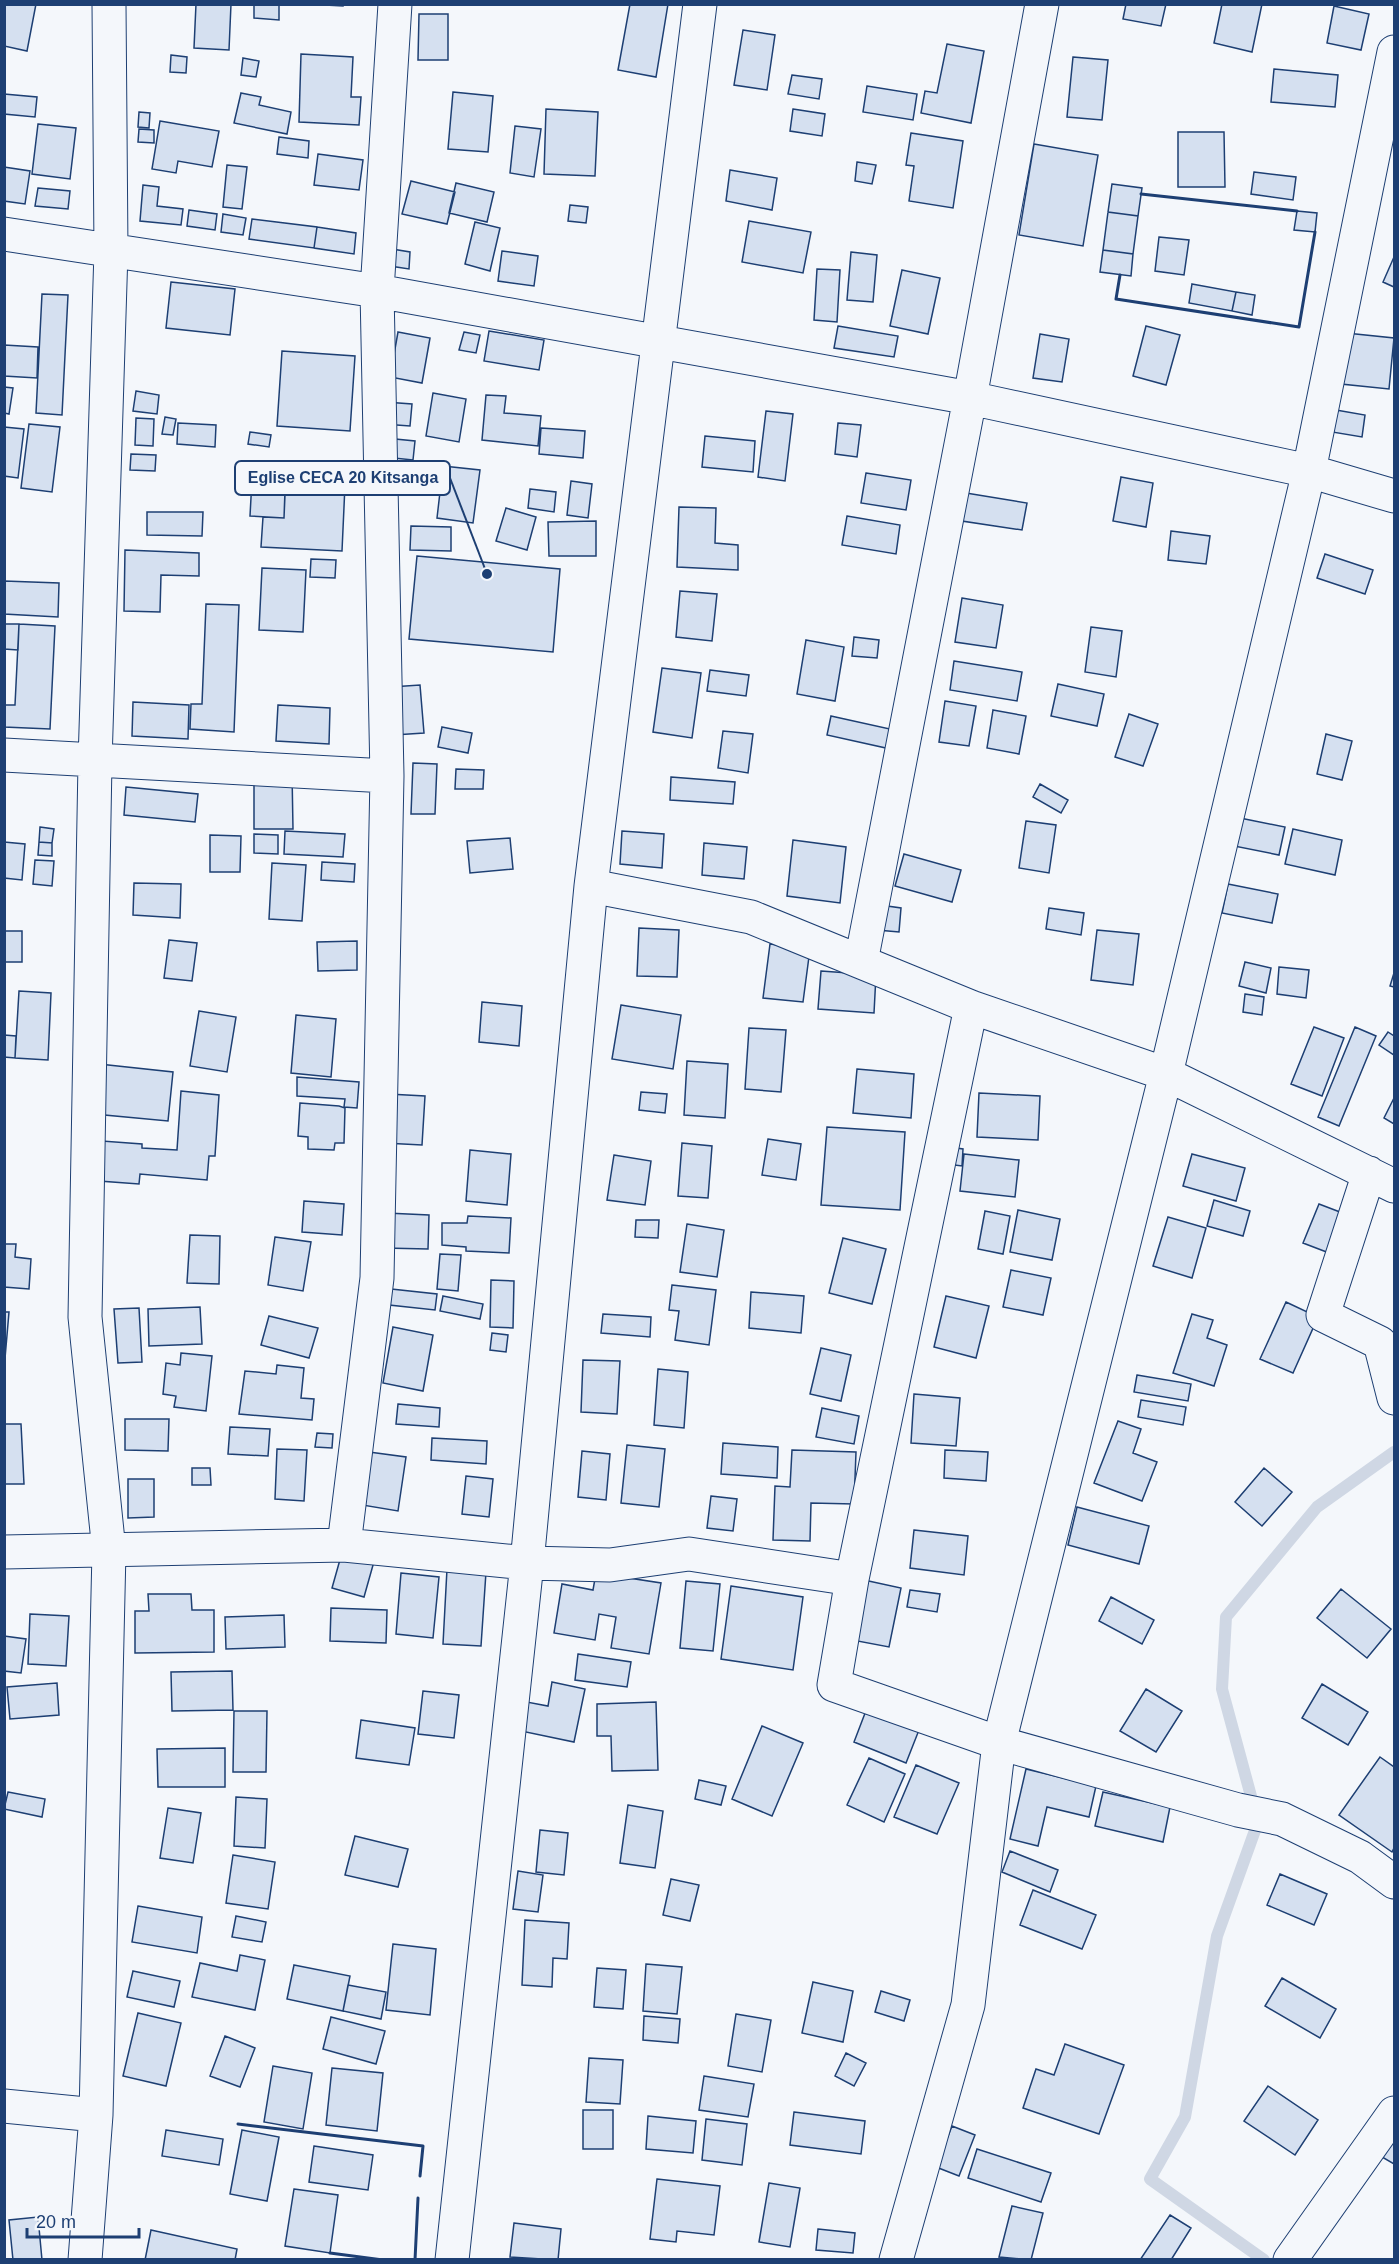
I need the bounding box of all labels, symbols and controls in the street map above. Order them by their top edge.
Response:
callout: Eglise CECA 20 Kitsanga [235,461,450,495]
text: Eglise CECA 20 Kitsanga [248,469,438,486]
scale bar [27,2201,140,2239]
text: 20 m [36,2212,76,2232]

